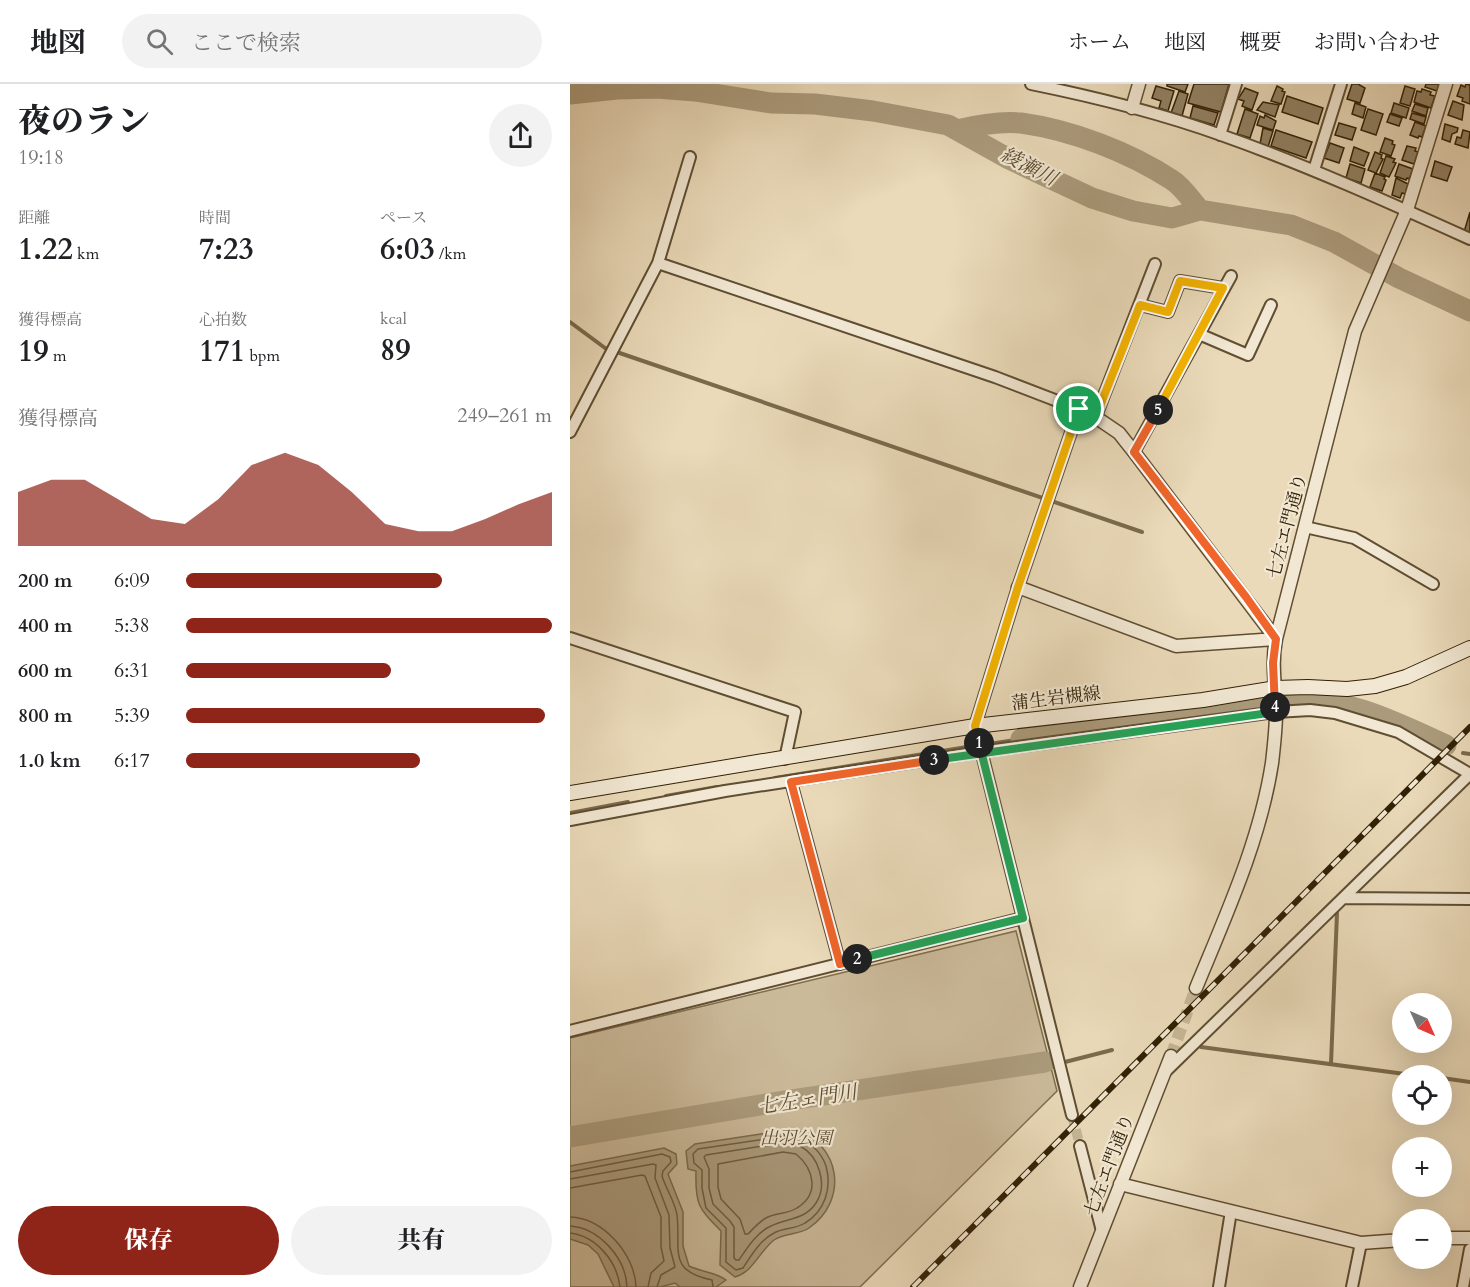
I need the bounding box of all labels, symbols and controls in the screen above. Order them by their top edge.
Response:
search box [122,14,542,68]
text: 地図 [30,24,86,62]
icon: search [143,25,176,58]
text: ここで検索 [191,28,301,58]
text: ホーム [1068,28,1131,57]
text: 地図 [1164,28,1206,57]
text: 概要 [1239,28,1281,57]
text: お問い合わせ [1314,28,1440,57]
text: 夜のラン [18,99,150,144]
button: share [489,104,552,167]
water label: 綾瀬川 [996,141,1063,193]
text: 19:18 [18,144,64,171]
text: 距離 [18,207,50,229]
text: 時間 [199,207,231,229]
text: ペース [380,207,427,229]
text: 1.22 [18,229,73,270]
text: 7:23 [199,229,254,270]
text: 6:03 [380,229,435,270]
text: km [73,243,99,265]
text: /km [435,243,466,265]
text: kcal [380,308,407,330]
text: 獲得標高 [18,309,82,331]
text: 心拍数 [199,309,247,331]
text: 89 [380,330,411,371]
text: 19 [18,331,49,372]
text: 171 [199,331,245,372]
text: m [49,345,67,367]
text: bpm [245,345,280,367]
pin [1053,383,1104,434]
icon: arrive [1062,392,1095,425]
pin: 5 [1143,395,1173,425]
text: 5 [1154,399,1162,421]
text: 249–261 m [457,402,552,429]
text: 獲得標高 [18,405,98,432]
street label: 七左エ門通り [1261,471,1314,582]
text: 200 m [18,567,73,594]
text: 6:09 [114,567,150,594]
text: 400 m [18,612,73,639]
text: 5:38 [114,612,150,639]
text: 600 m [18,657,73,684]
text: 6:31 [114,657,150,684]
street label: 蒲生岩槻線 [1010,681,1102,716]
pin: 4 [1260,692,1290,722]
text: 4 [1271,696,1279,718]
text: 800 m [18,702,73,729]
text: 5:39 [114,702,150,729]
pin: 1 [964,728,994,758]
text: 1 [975,732,983,754]
pin: 3 [919,745,949,775]
text: 1.0 km [18,747,81,774]
text: 6:17 [114,747,150,774]
text: 3 [930,749,938,771]
pin: 2 [842,944,872,974]
text: 2 [853,948,861,970]
north arrow [1392,993,1452,1053]
map controls [1392,993,1452,1269]
button: locate [1392,1065,1452,1125]
water label: 七左ェ門川 [756,1078,861,1121]
street label: 七左エ門通り [1078,1110,1140,1220]
park label: 出羽公園 [760,1126,835,1151]
button: + [1392,1137,1452,1197]
button: 保存 [18,1206,279,1275]
button: 共有 [291,1206,552,1275]
button: − [1392,1209,1452,1269]

